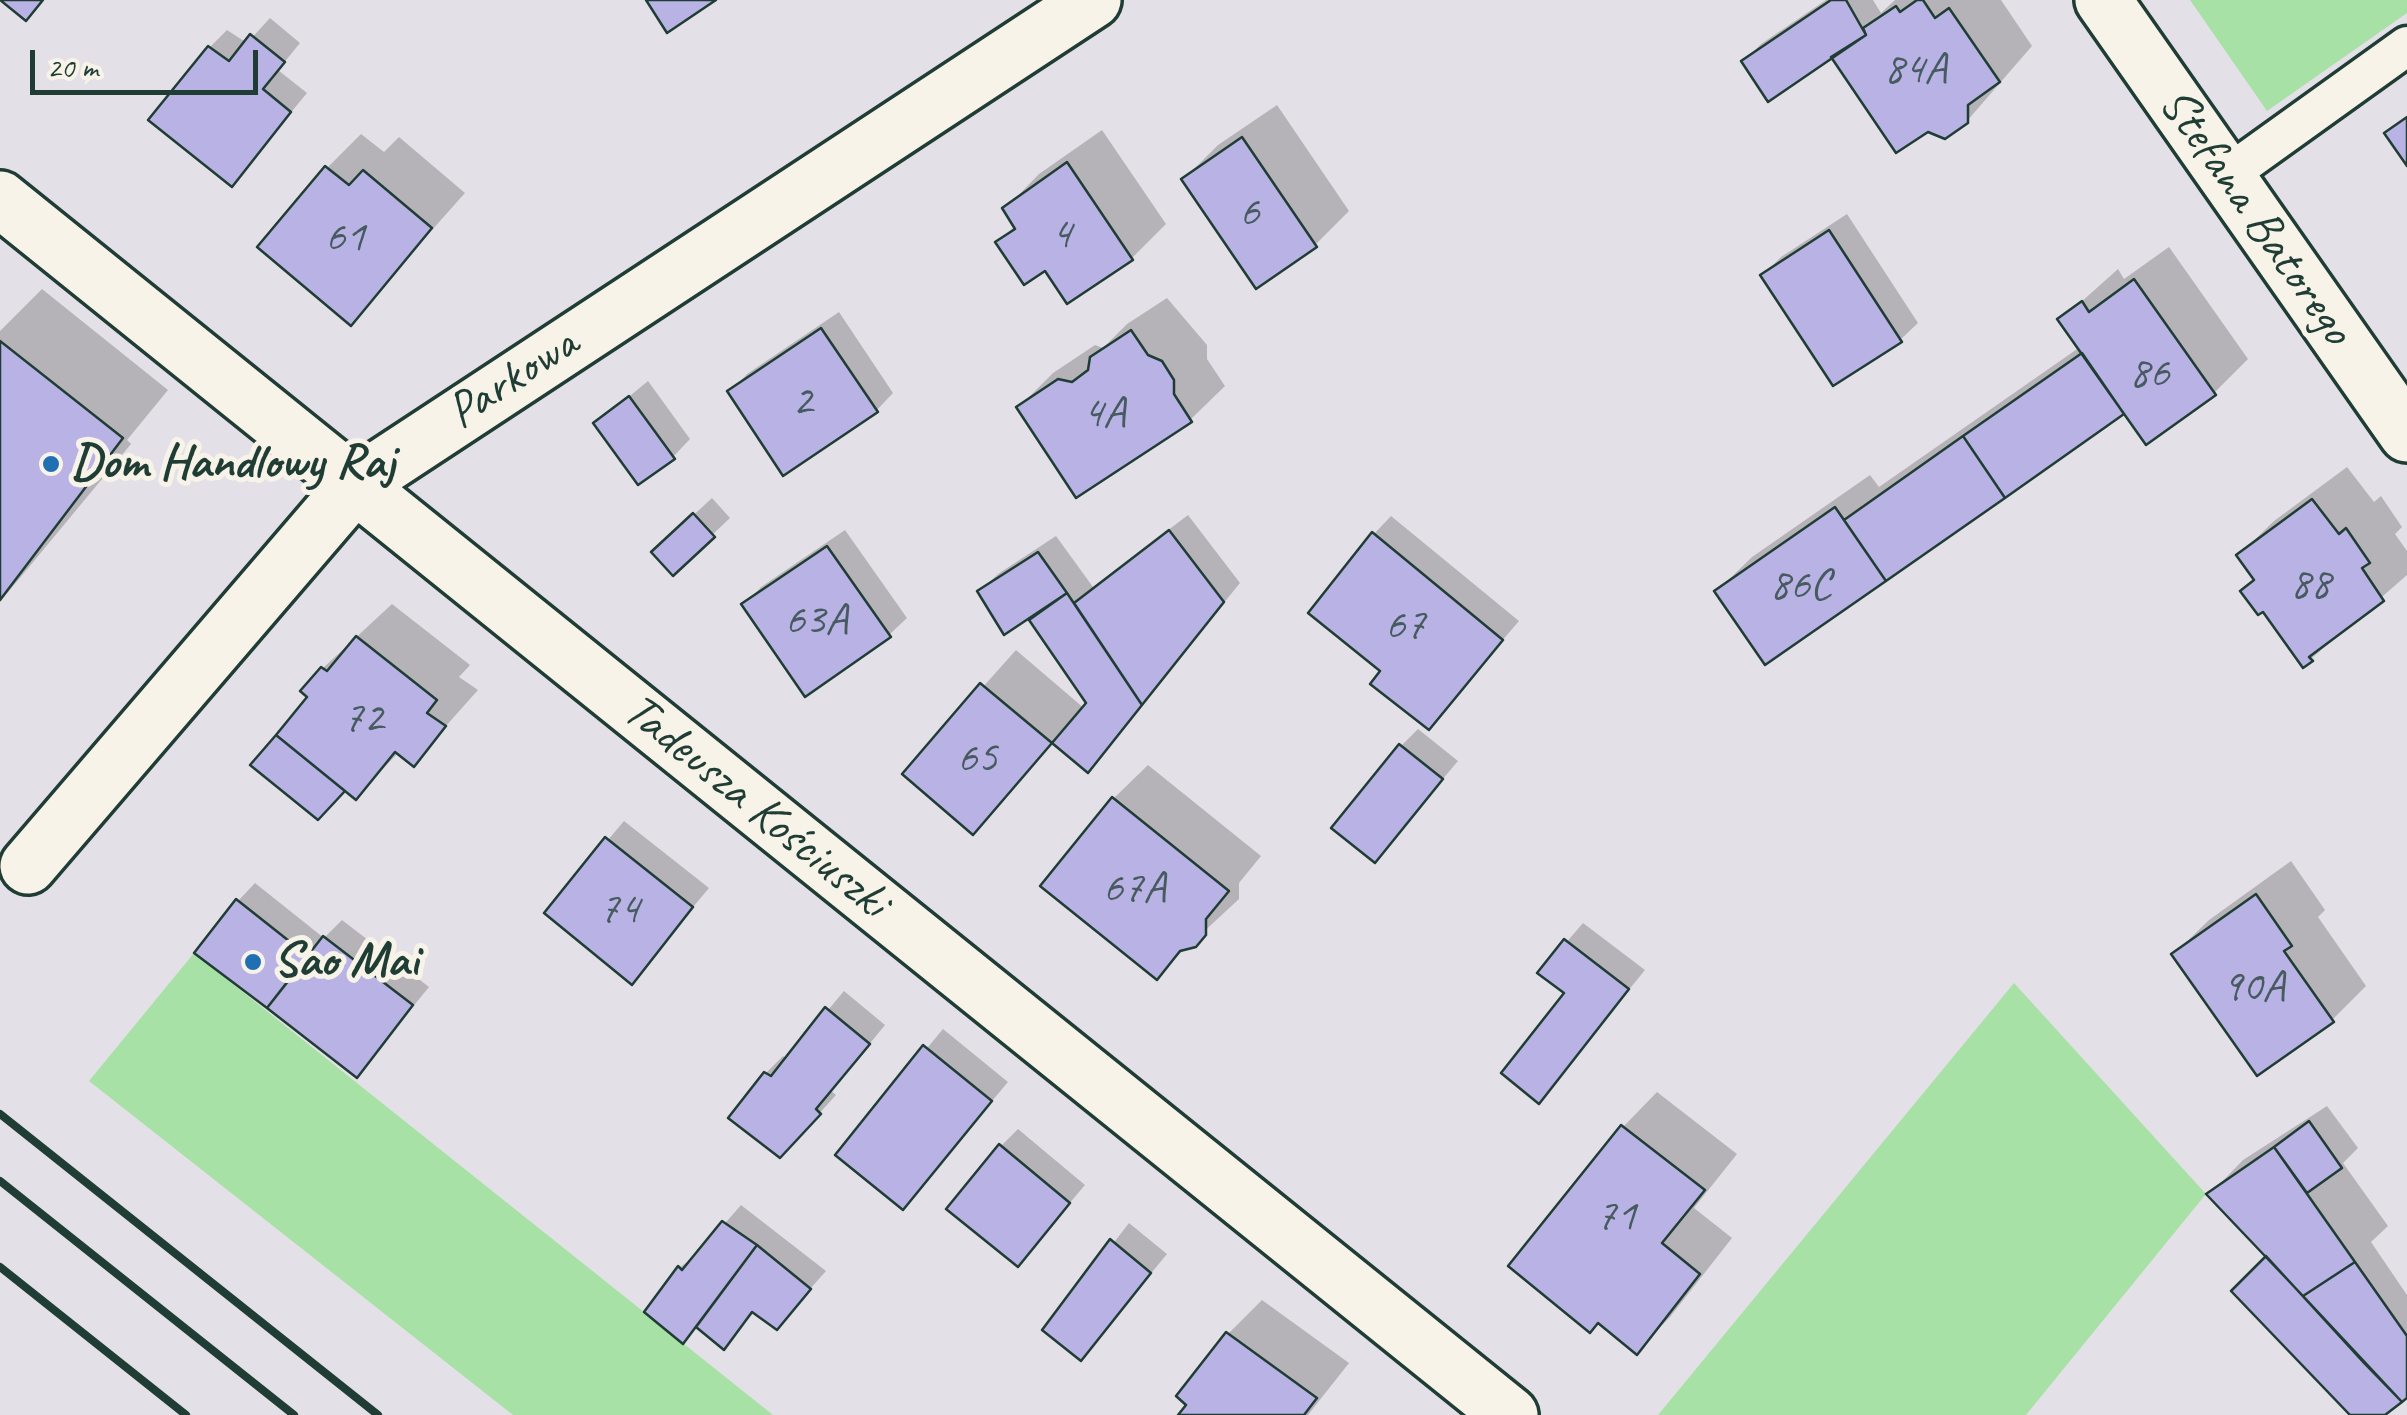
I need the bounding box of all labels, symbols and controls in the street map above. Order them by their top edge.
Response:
scale bar [35,30,262,92]
house number: 84A [1883,43,1947,97]
text: 20 m [47,48,98,86]
street label: Stefana Batorego [2145,77,2365,357]
house number: 6 [1239,186,1259,240]
house number: 4 [1051,208,1071,262]
house number: 61 [325,211,365,265]
street label: Parkowa [437,315,589,443]
house number: 86 [2129,347,2169,401]
house number: 2 [792,375,812,429]
house number: 4A [1083,387,1125,441]
place label: Dom Handlowy Raj [71,434,395,494]
marker: Dom Handlowy Raj [40,453,62,475]
house number: 88 [2290,558,2330,612]
house number: 86C [1769,559,1831,613]
house number: 63A [784,594,848,648]
house number: 67 [1385,599,1425,653]
street label: Tadeusza Kościuszki [610,682,900,932]
house number: 72 [343,692,383,746]
house number: 65 [957,732,997,786]
house number: 67A [1102,862,1166,916]
house number: 74 [599,883,639,937]
place label: Sao Mai [273,932,418,992]
marker: Sao Mai [242,951,264,973]
house number: 90A [2221,961,2285,1015]
house number: 71 [1596,1190,1636,1244]

